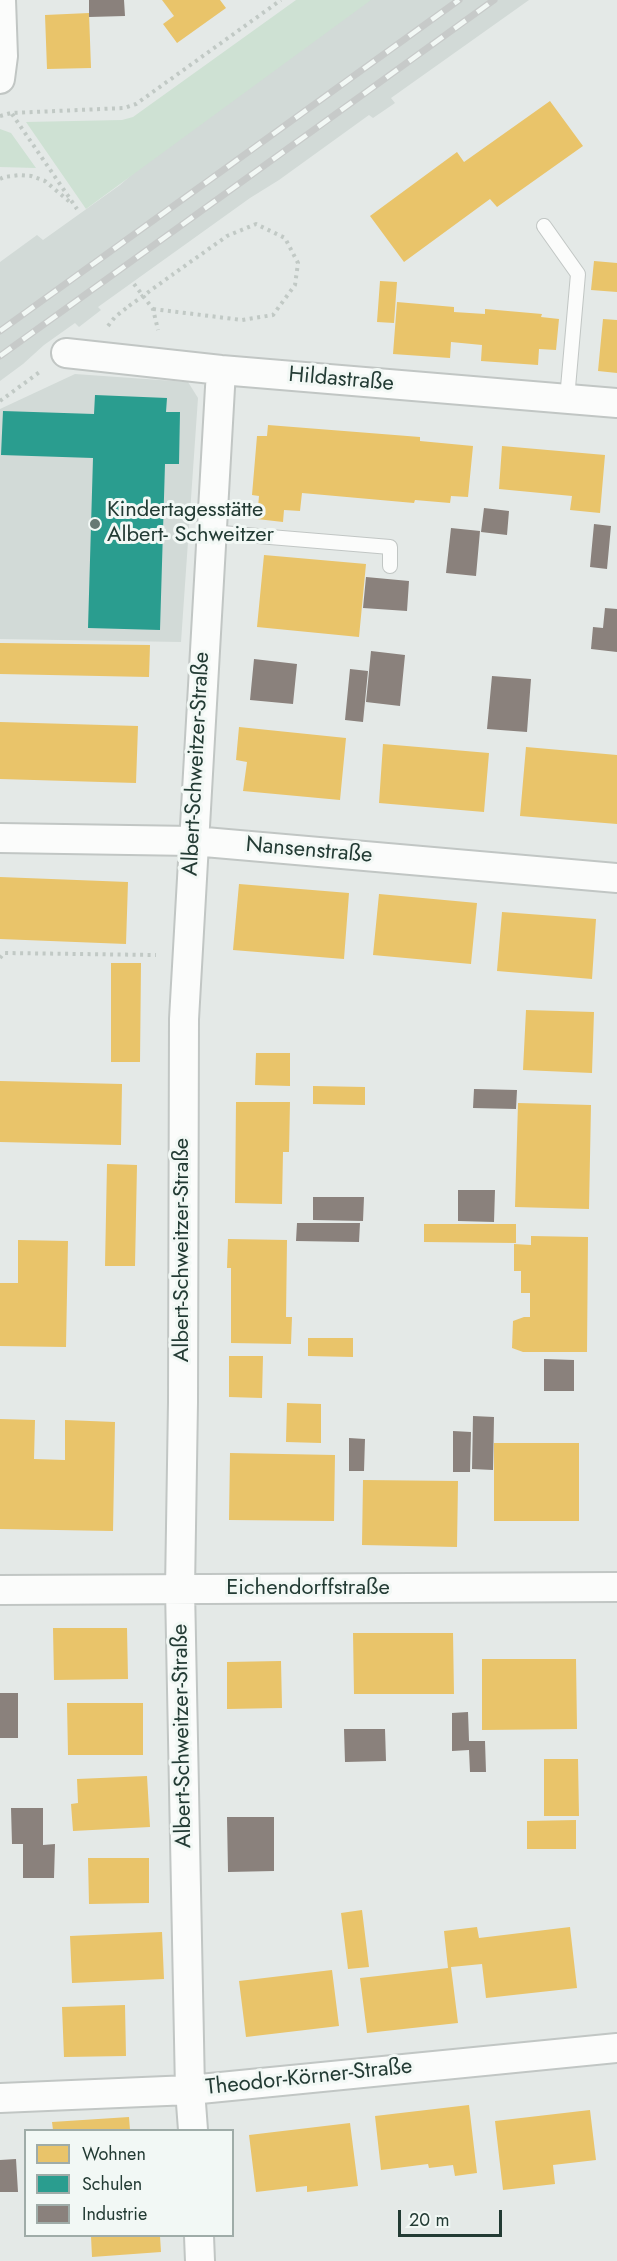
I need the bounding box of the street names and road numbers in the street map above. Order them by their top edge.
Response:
street label: Hildastraße [287,362,395,398]
street label: Albert-Schweitzer-Straße [178,651,216,877]
street label: Nansenstraße [245,832,373,870]
street label: Albert-Schweitzer-Straße [170,1138,196,1362]
street label: Eichendorffstraße [226,1576,390,1602]
street label: Albert-Schweitzer-Straße [168,1624,198,1848]
street label: Theodor-Körner-Straße [204,2054,414,2102]

